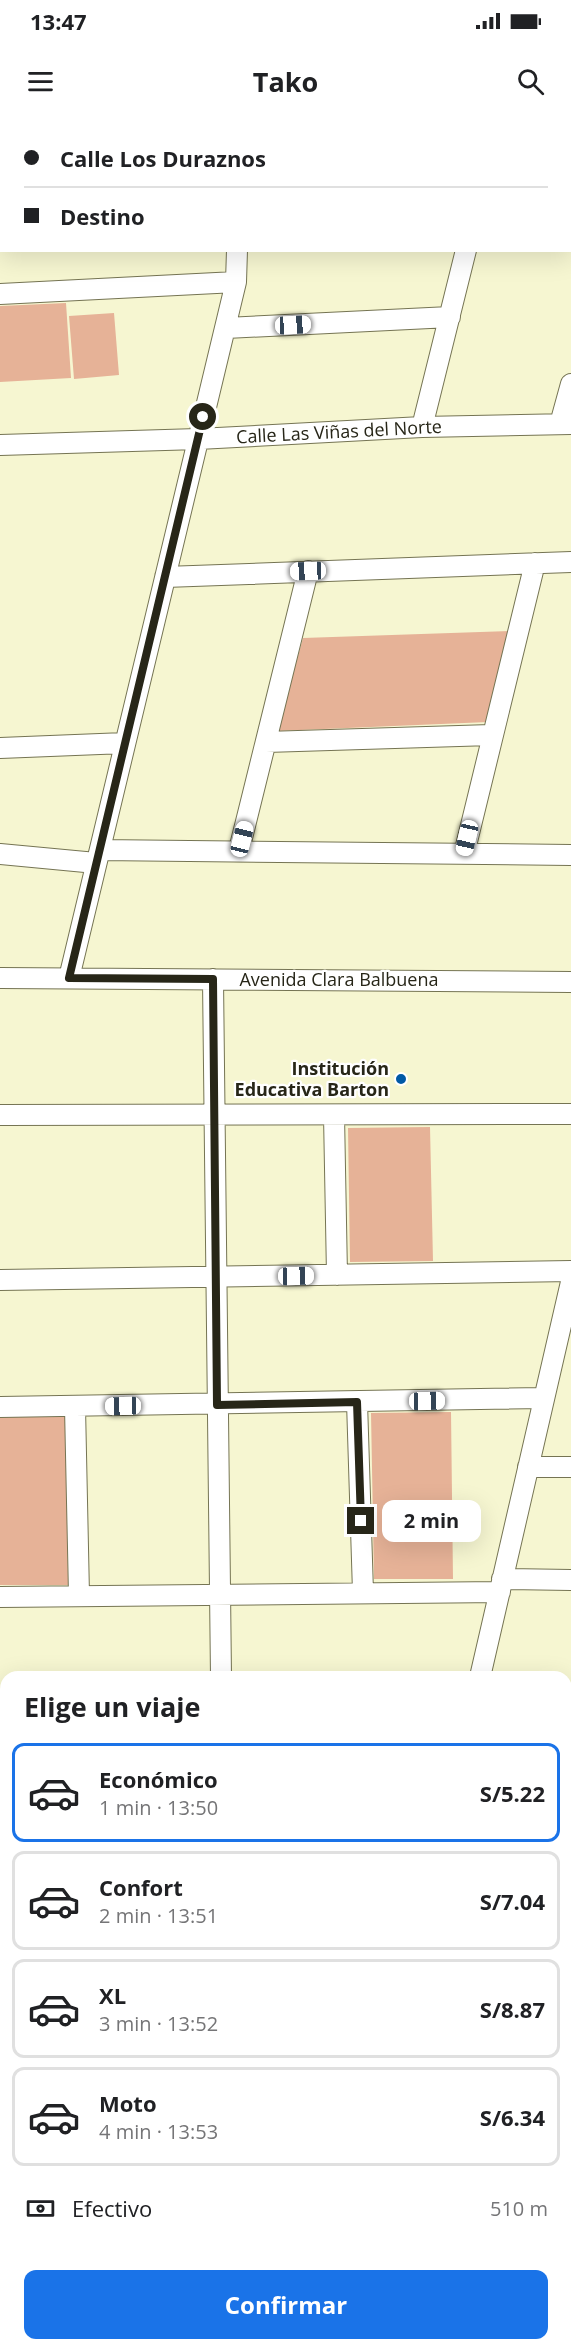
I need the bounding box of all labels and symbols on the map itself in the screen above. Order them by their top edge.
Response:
car [275,315,311,335]
route start [189,403,216,430]
street label: Calle Las Viñas del Norte [235,414,442,448]
car [290,561,326,581]
car [454,818,480,858]
car [229,819,255,859]
street label: Avenida Clara Balbuena [239,967,439,991]
place label: Institución Educativa Barton [235,1056,389,1101]
marker: Institución Educativa Barton [394,1072,408,1086]
car [278,1267,314,1285]
car [409,1392,445,1410]
car [105,1397,141,1415]
callout: 2 min [382,1500,481,1542]
route end [347,1507,374,1534]

